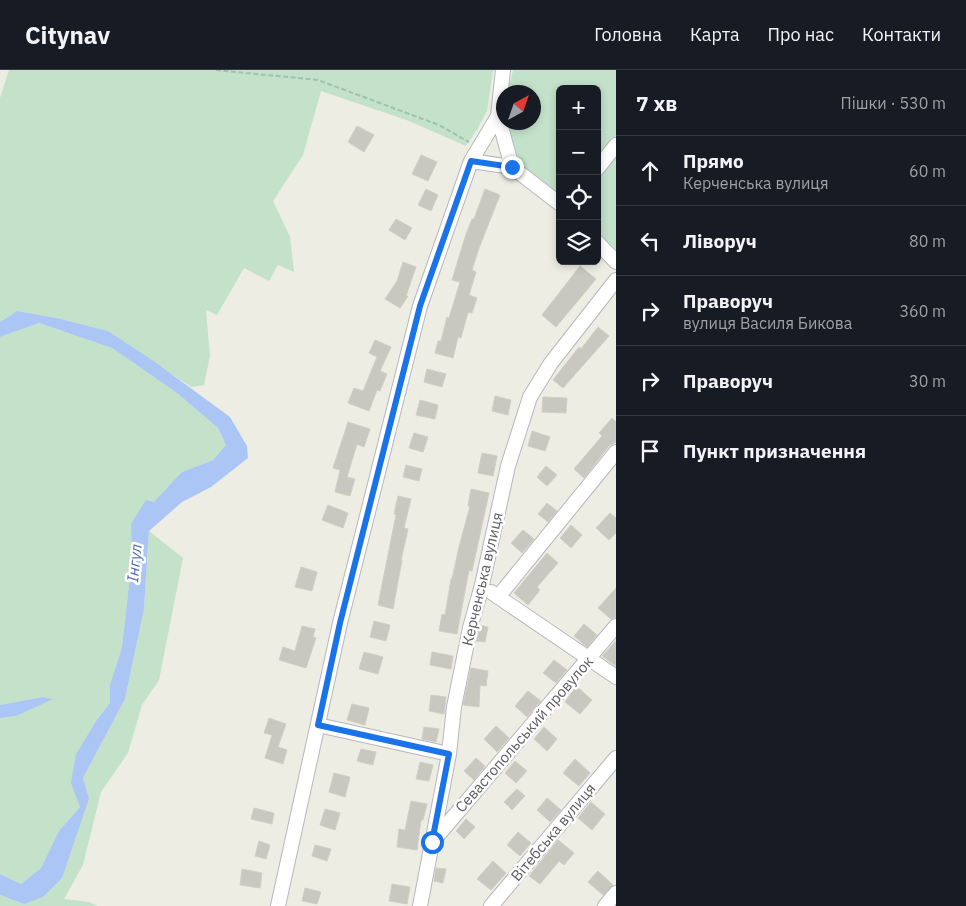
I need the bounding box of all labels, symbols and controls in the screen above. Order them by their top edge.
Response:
text: Citynav [25,19,110,51]
text: Головна [594,23,662,46]
text: Карта [690,23,740,46]
text: Про нас [768,23,834,46]
text: Контакти [862,23,941,46]
north arrow [496,85,541,130]
map controls [556,85,601,265]
button: + [556,85,601,130]
text: 7 хв [636,89,677,117]
text: Пішки · 530 m [841,93,946,113]
button: − [556,130,601,175]
text: Прямо [683,149,744,173]
route end [501,156,524,179]
icon: ahead [636,157,664,185]
text: 60 m [909,161,946,181]
text: Керченська вулиця [683,173,829,193]
button: locate [556,175,601,220]
button: layers [556,220,601,265]
icon: left [636,227,664,255]
text: Ліворуч [683,229,757,253]
text: 80 m [909,231,946,251]
text: Праворуч [683,289,773,313]
icon: right [636,297,664,325]
text: 360 m [899,301,946,321]
text: вулиця Василя Бикова [683,313,852,333]
icon: right [636,367,664,395]
text: Праворуч [683,369,773,393]
text: 30 m [909,371,946,391]
icon: arrive [636,437,664,465]
text: Пункт призначення [683,439,866,463]
street label: Керченська вулиця [457,510,507,648]
water label: Інгул [122,542,146,583]
street label: Севастопольський провулок [451,652,597,816]
street label: Вітебська вулиця [507,779,599,885]
route start [421,831,444,854]

